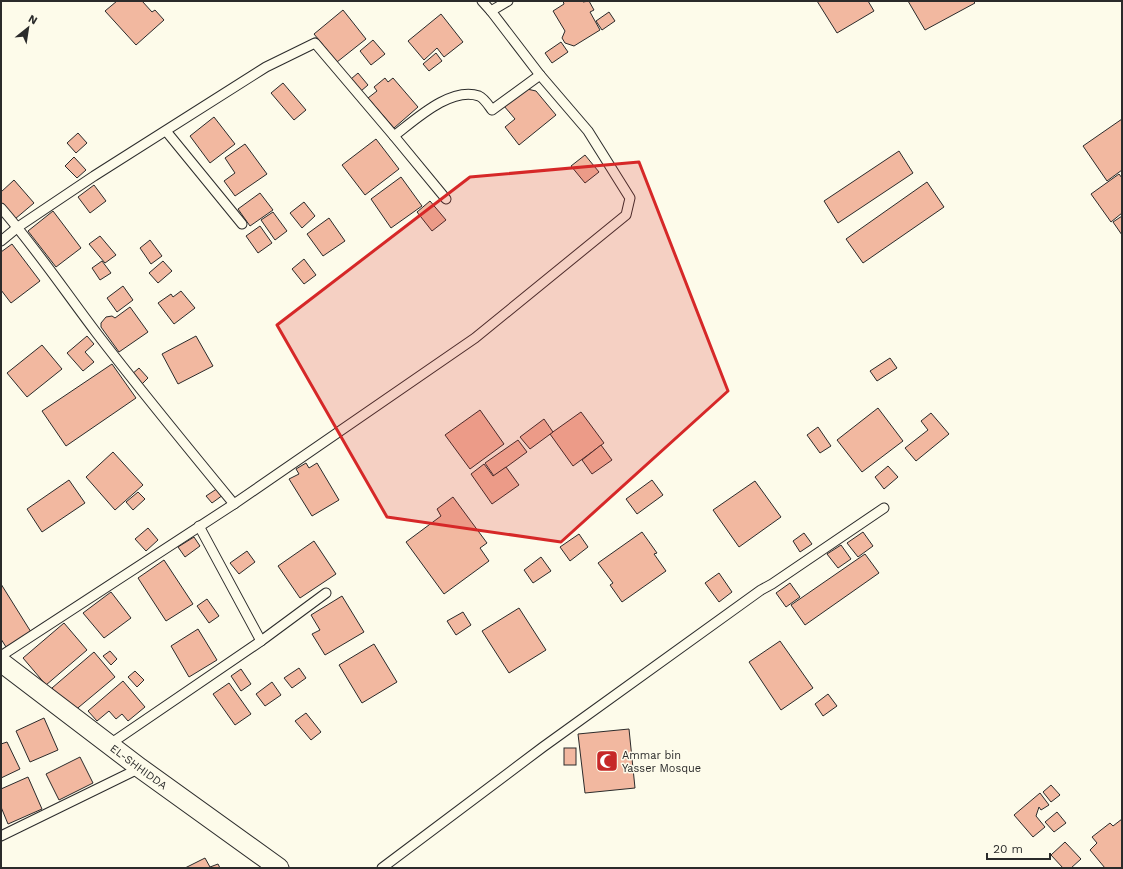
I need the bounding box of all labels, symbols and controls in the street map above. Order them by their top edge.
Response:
north arrow [8,8,48,48]
text: N [26,12,40,27]
street label: EL-SHHIDDA [108,742,169,792]
mosque icon: Ammar bin Yasser Mosque [594,748,620,774]
place label: Ammar bin Yasser Mosque [622,749,701,775]
scale bar [987,835,1050,861]
text: 20 m [993,842,1023,856]

